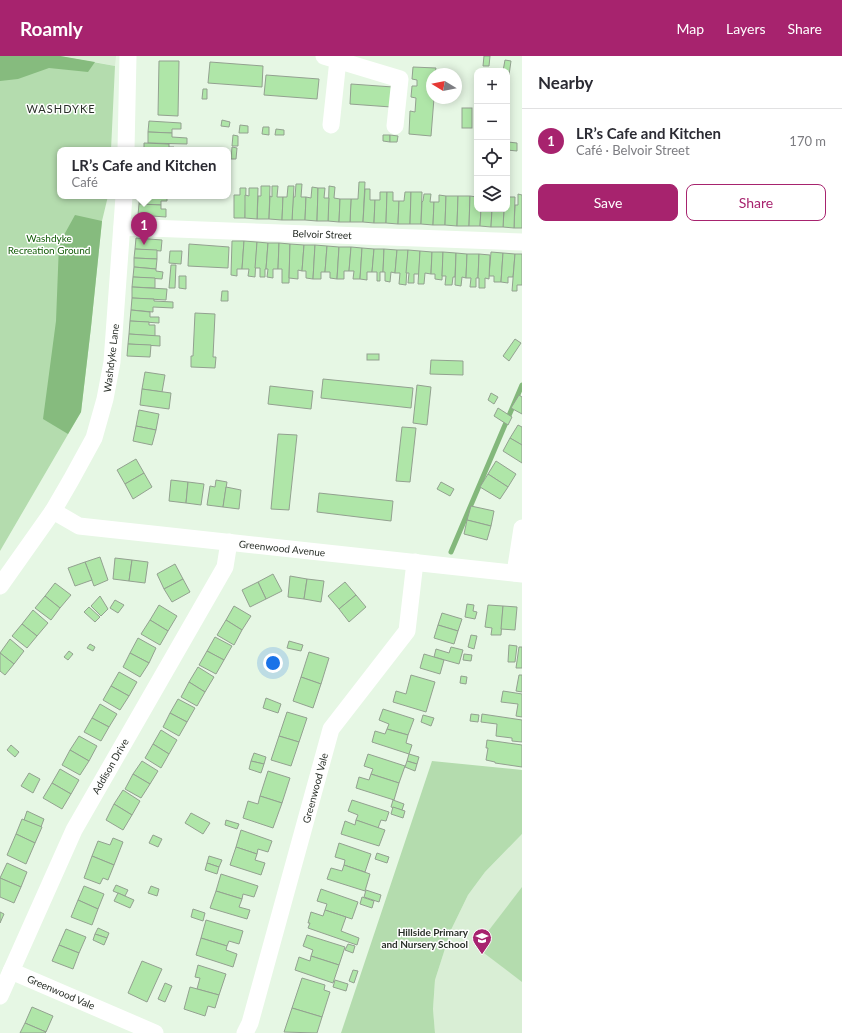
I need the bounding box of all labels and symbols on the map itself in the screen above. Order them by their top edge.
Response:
north arrow [426,68,462,104]
district label: WASHDYKE [26,102,96,115]
pin: 1 [131,212,157,245]
street label: Belvoir Street [292,227,352,241]
park label: Washdyke Recreation Ground [8,232,90,256]
street label: Washdyke Lane [101,323,121,393]
street label: Greenwood Avenue [238,537,326,559]
your location [263,653,283,673]
street label: Addison Drive [89,736,131,796]
street label: Greenwood Vale [300,752,330,824]
place label: Hillside Primary and Nursery School [381,926,469,950]
school or university icon: Hillside Primary and Nursery School [471,927,493,955]
street label: Greenwood Vale [25,972,97,1012]

